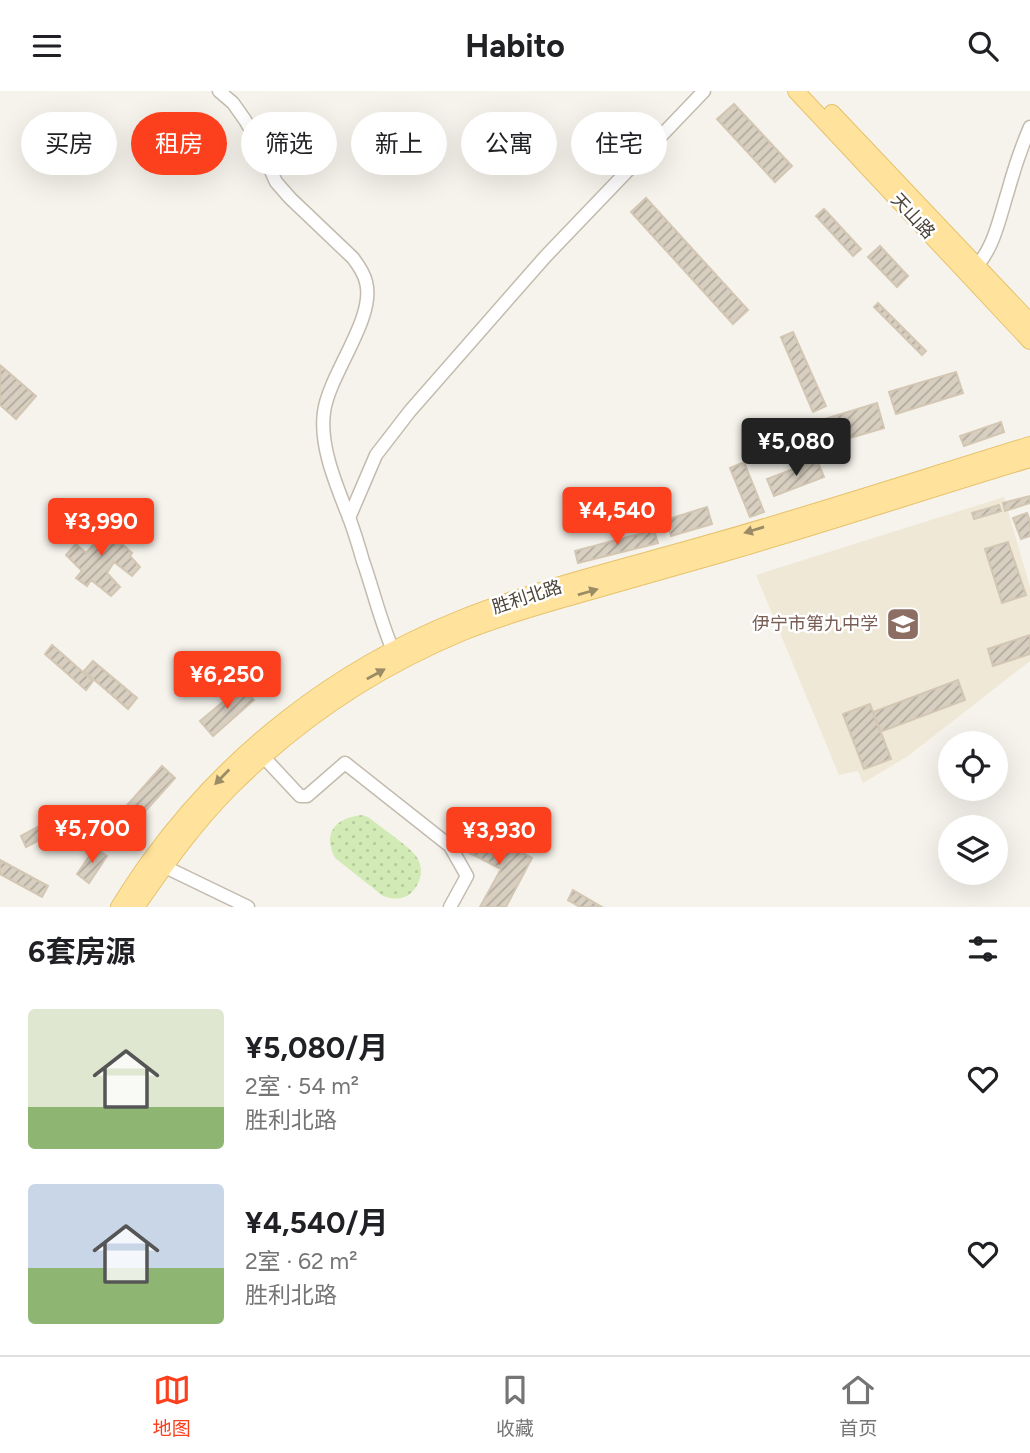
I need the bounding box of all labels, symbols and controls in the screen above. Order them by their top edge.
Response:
icon: menu [28,27,66,65]
text: Habito [465,27,565,65]
icon: search [964,27,1002,65]
chip: 买房 [21,112,117,175]
chip: 租房 [131,112,227,175]
chip: 筛选 [241,112,337,175]
chip: 新上 [351,112,447,175]
chip: 公寓 [461,112,557,175]
chip: 住宅 [571,112,667,175]
street label: 天山路 [887,189,939,243]
pin: ¥5,080 [739,419,853,478]
text: ¥5,080 [758,427,834,455]
pin: ¥4,540 [560,487,674,547]
text: ¥4,540 [578,496,656,524]
pin: ¥3,990 [44,498,158,558]
text: ¥3,990 [64,507,138,535]
one-way arrow [743,525,764,536]
street label: 胜利北路 [489,575,565,619]
one-way arrow [577,586,598,596]
school or university icon: 伊宁市第九中学 [884,605,922,643]
place label: 伊宁市第九中学 [752,613,878,635]
pin: ¥6,250 [170,651,284,711]
text: ¥6,250 [190,660,264,688]
one-way arrow [367,668,386,680]
map controls [938,731,1008,885]
button: locate [938,731,1008,801]
one-way arrow [213,768,230,785]
pin: ¥5,700 [35,805,149,865]
pin: ¥3,930 [442,807,556,867]
text: ¥5,700 [54,814,130,842]
button: layers [938,815,1008,885]
text: ¥3,930 [462,816,536,844]
icon: filters [964,930,1002,968]
text: 6套房源 [28,933,135,970]
text: ¥5,080/月 [245,1029,388,1066]
icon: home [84,1037,168,1121]
icon: heart [964,1060,1002,1098]
text: 2室 · 54 m² [245,1072,359,1100]
text: 胜利北路 [245,1106,337,1134]
text: ¥4,540/月 [245,1204,388,1241]
icon: home [84,1212,168,1296]
icon: heart [964,1235,1002,1273]
text: 2室 · 62 m² [245,1247,358,1275]
text: 胜利北路 [245,1281,337,1309]
tab: 地图 [153,1371,191,1440]
tab: 收藏 [496,1371,534,1440]
tab: 首页 [839,1371,877,1440]

